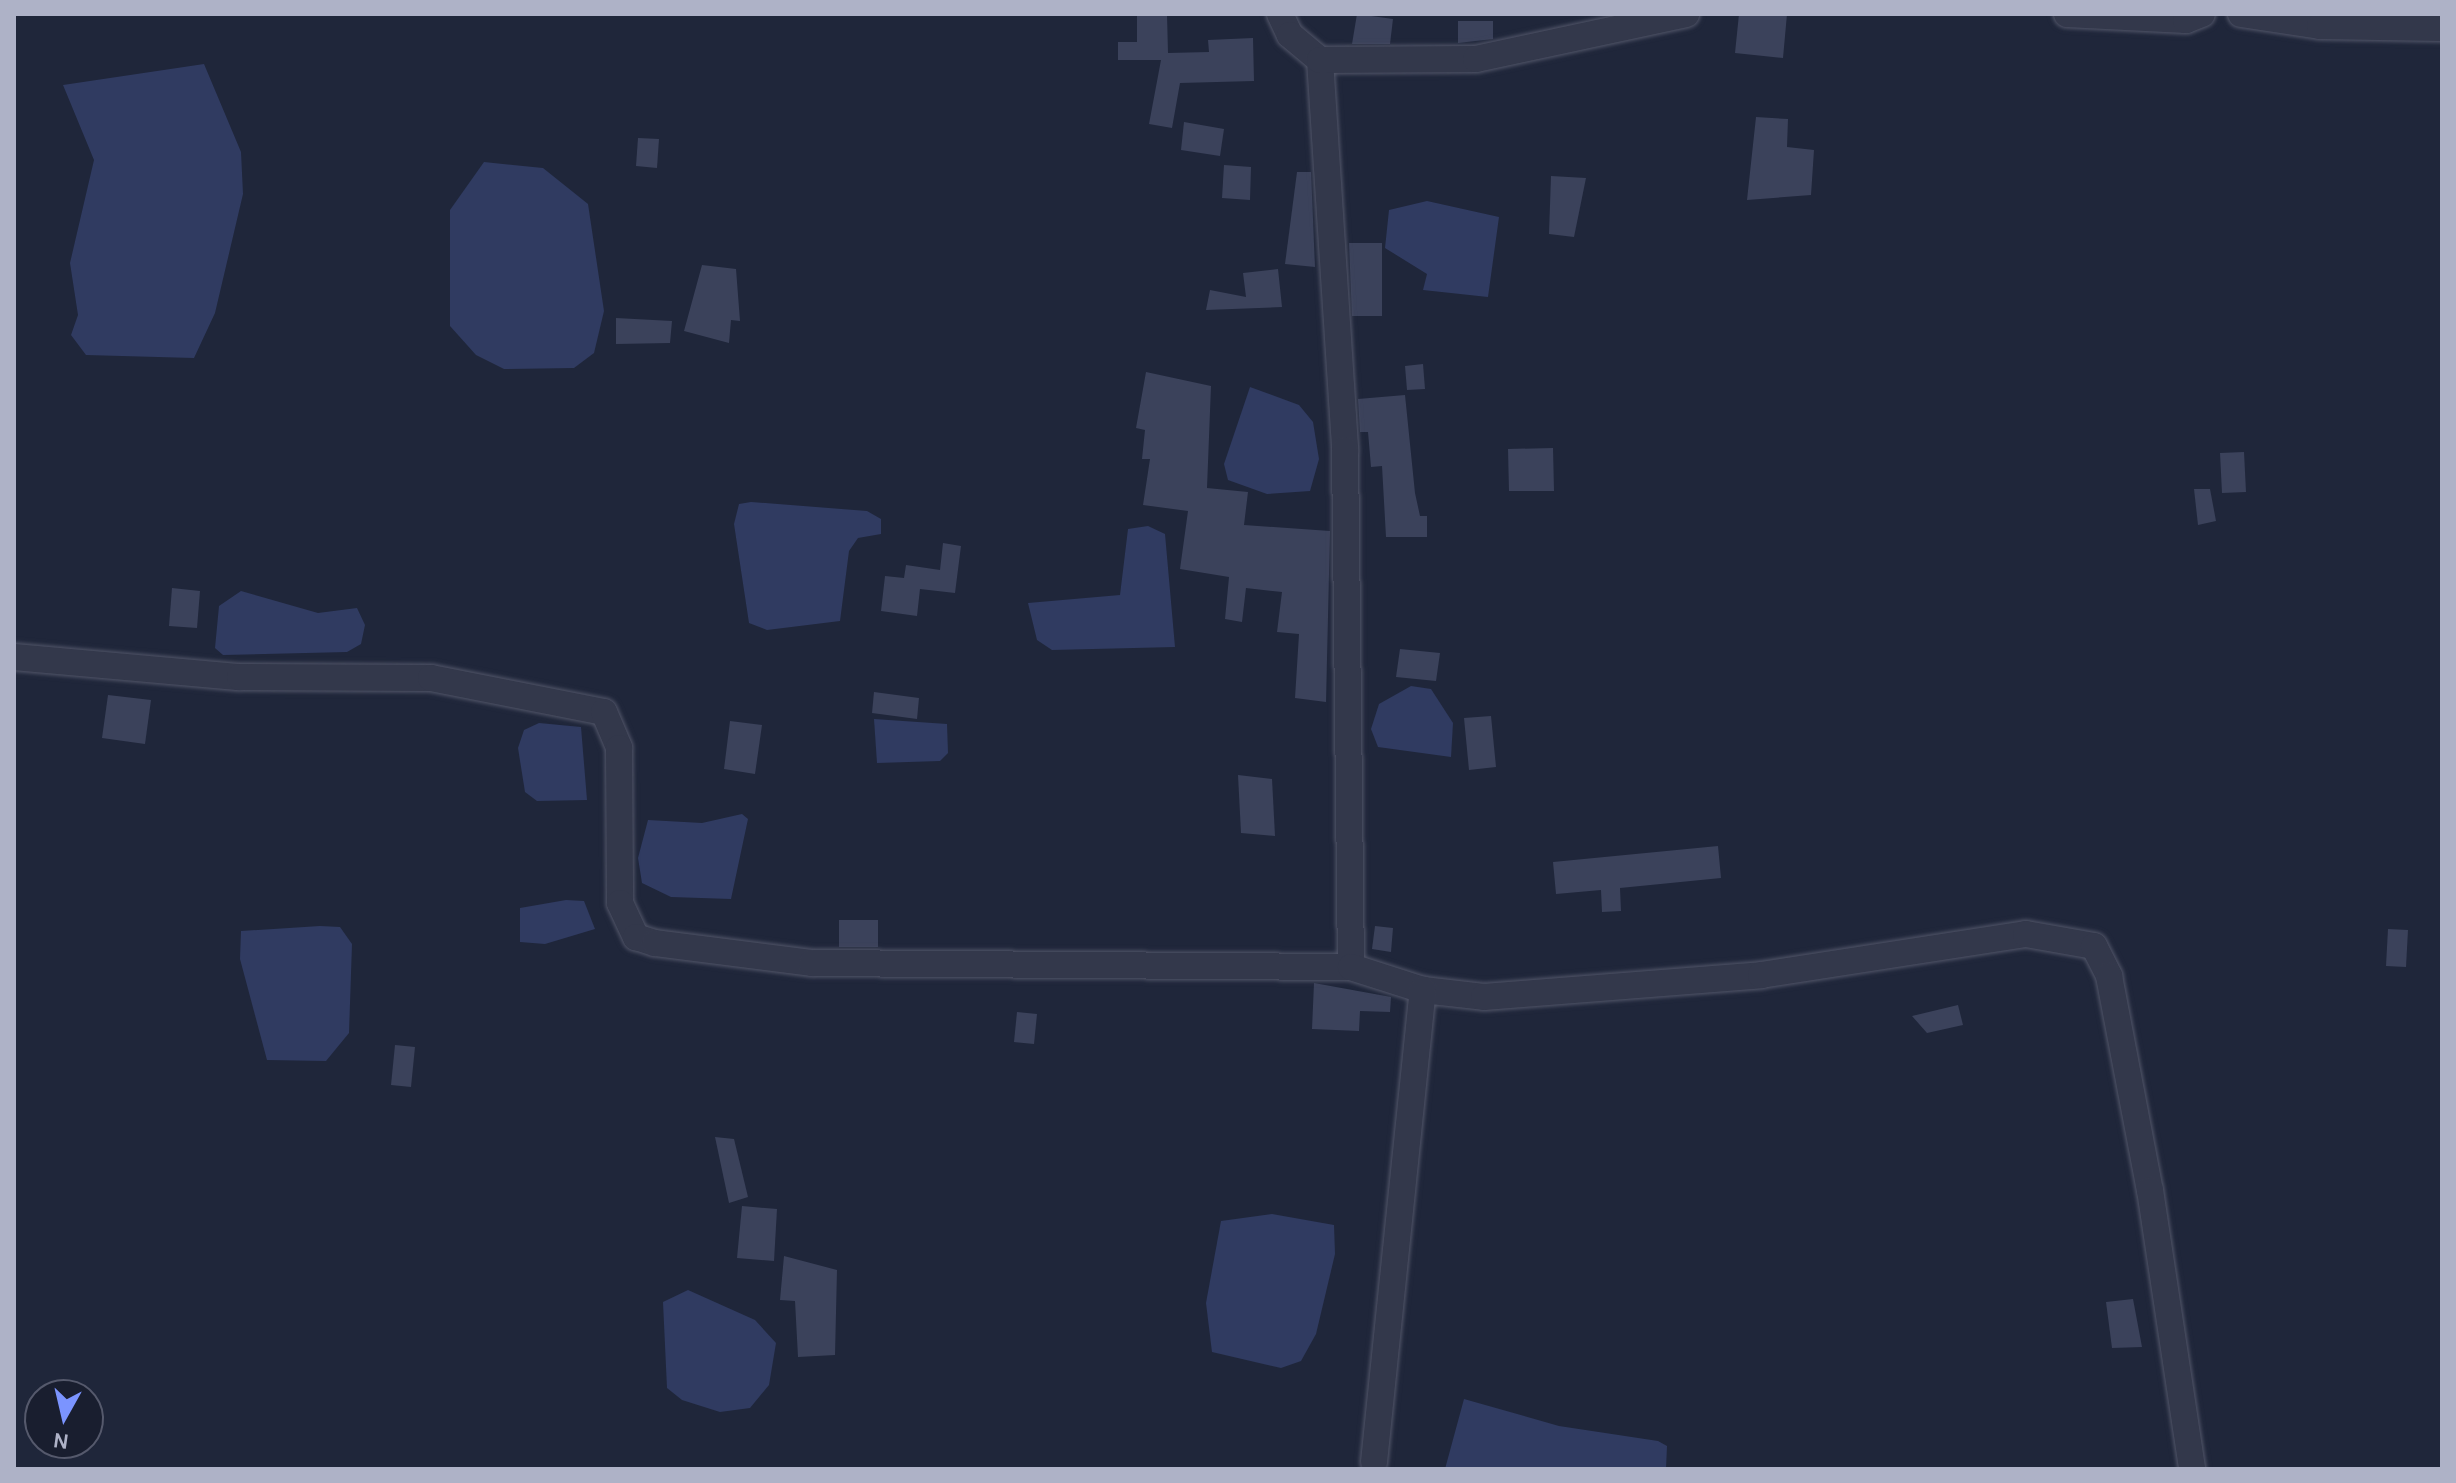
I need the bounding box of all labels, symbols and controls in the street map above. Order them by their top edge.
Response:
north arrow [24,1379,104,1459]
text: N [51,1427,71,1455]

